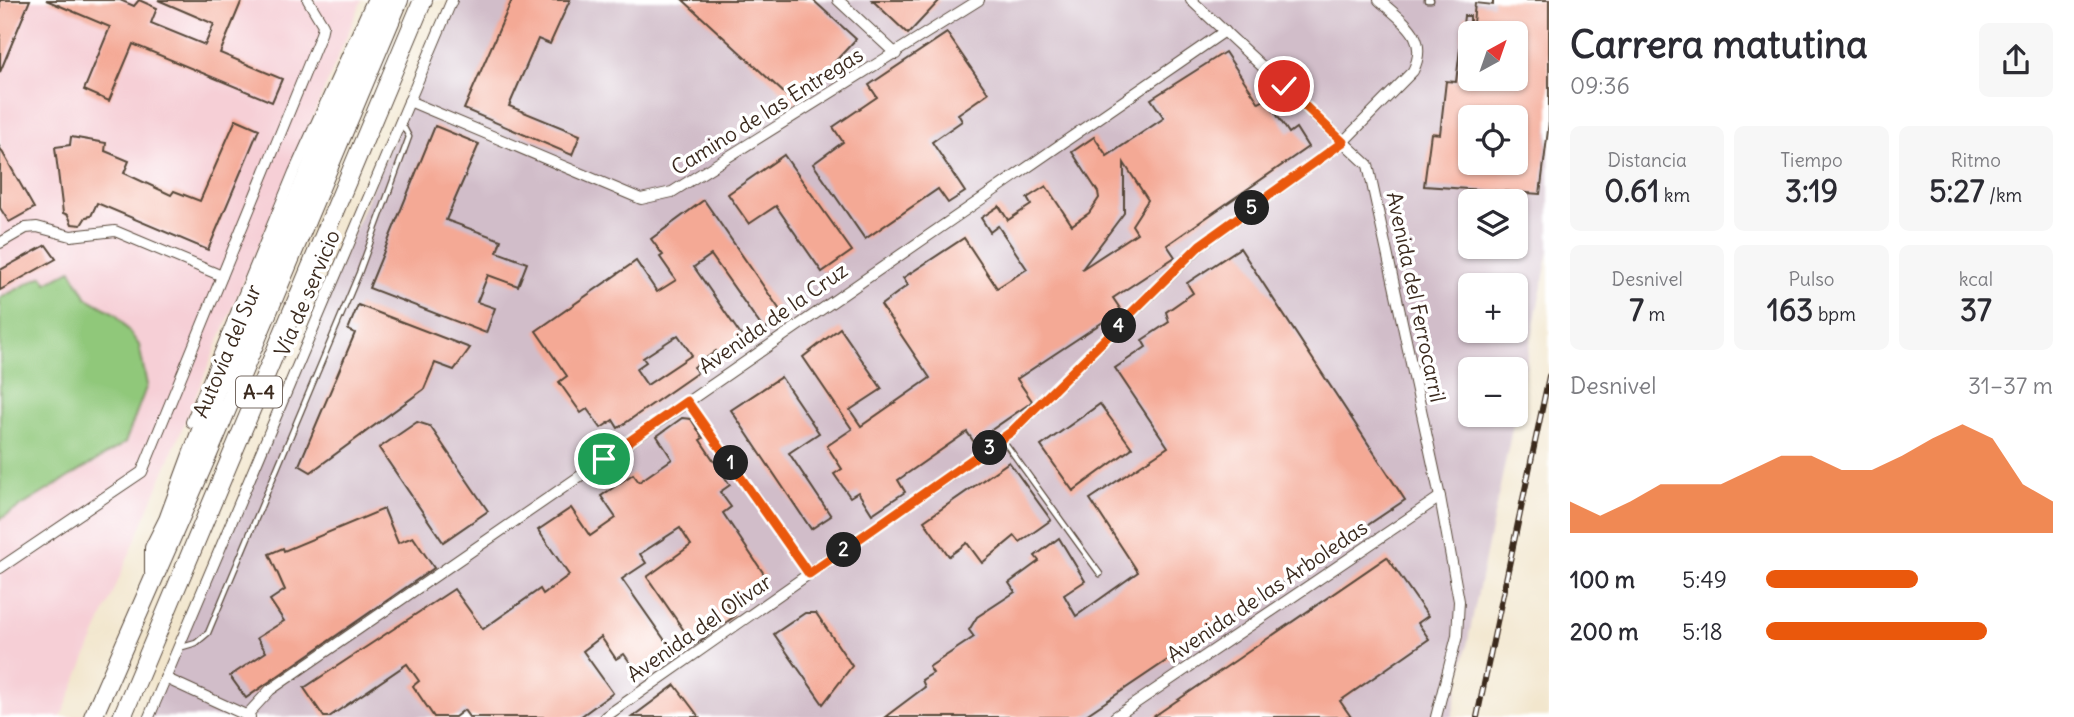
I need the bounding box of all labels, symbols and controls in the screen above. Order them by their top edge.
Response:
north arrow [1458,21,1528,91]
map controls [1458,21,1528,427]
text: Carrera matutina [1570,21,1868,68]
button: share [1979,23,2053,97]
street label: Camino de las Entregas [666,41,868,181]
pin [1254,56,1314,116]
icon: check [1265,67,1303,105]
text: 09:36 [1570,71,1630,100]
button: locate [1458,105,1528,175]
text: Distancia [1607,148,1687,172]
text: Tiempo [1780,148,1843,172]
text: Ritmo [1951,148,2001,172]
text: 0.61 [1604,172,1659,210]
text: 3:19 [1785,172,1838,210]
text: 5:27 [1929,172,1985,210]
text: km [1659,183,1690,207]
text: /km [1985,183,2022,207]
street label: Avenida del Ferrocarril [1381,189,1451,405]
button: layers [1458,189,1528,259]
pin: 5 [1234,190,1270,226]
text: 5 [1246,195,1257,219]
street label: Vía de servicio [268,226,346,360]
street label: Avenida de la Cruz [693,257,853,379]
text: Desnivel [1612,267,1683,291]
text: Pulso [1788,267,1835,291]
text: kcal [1959,267,1993,291]
button: + [1458,273,1528,343]
street label: Autovía del Sur [187,280,267,422]
text: 7 [1629,291,1644,329]
text: 163 [1767,291,1813,329]
text: 37 [1960,291,1992,329]
text: m [1644,302,1665,326]
text: bpm [1813,302,1856,326]
pin: 4 [1102,308,1136,344]
text: 4 [1113,313,1124,337]
button: − [1458,357,1528,427]
text: Desnivel [1570,371,1656,400]
text: 31–37 m [1968,371,2053,400]
road number: A-4 [236,376,282,408]
pin [574,429,634,489]
pin: 3 [972,430,1007,466]
text: 3 [984,435,995,459]
icon: arrive [585,440,623,478]
pin: 1 [714,446,748,480]
text: 1 [727,450,734,474]
street label: Avenida de las Arboledas [1162,514,1372,668]
pin: 2 [826,532,862,568]
text: 2 [838,537,849,561]
text: 100 m [1570,565,1635,594]
text: 5:49 [1682,565,1727,594]
street label: Avenida del Olivar [621,568,777,688]
text: 200 m [1570,617,1639,646]
text: 5:18 [1682,617,1723,646]

